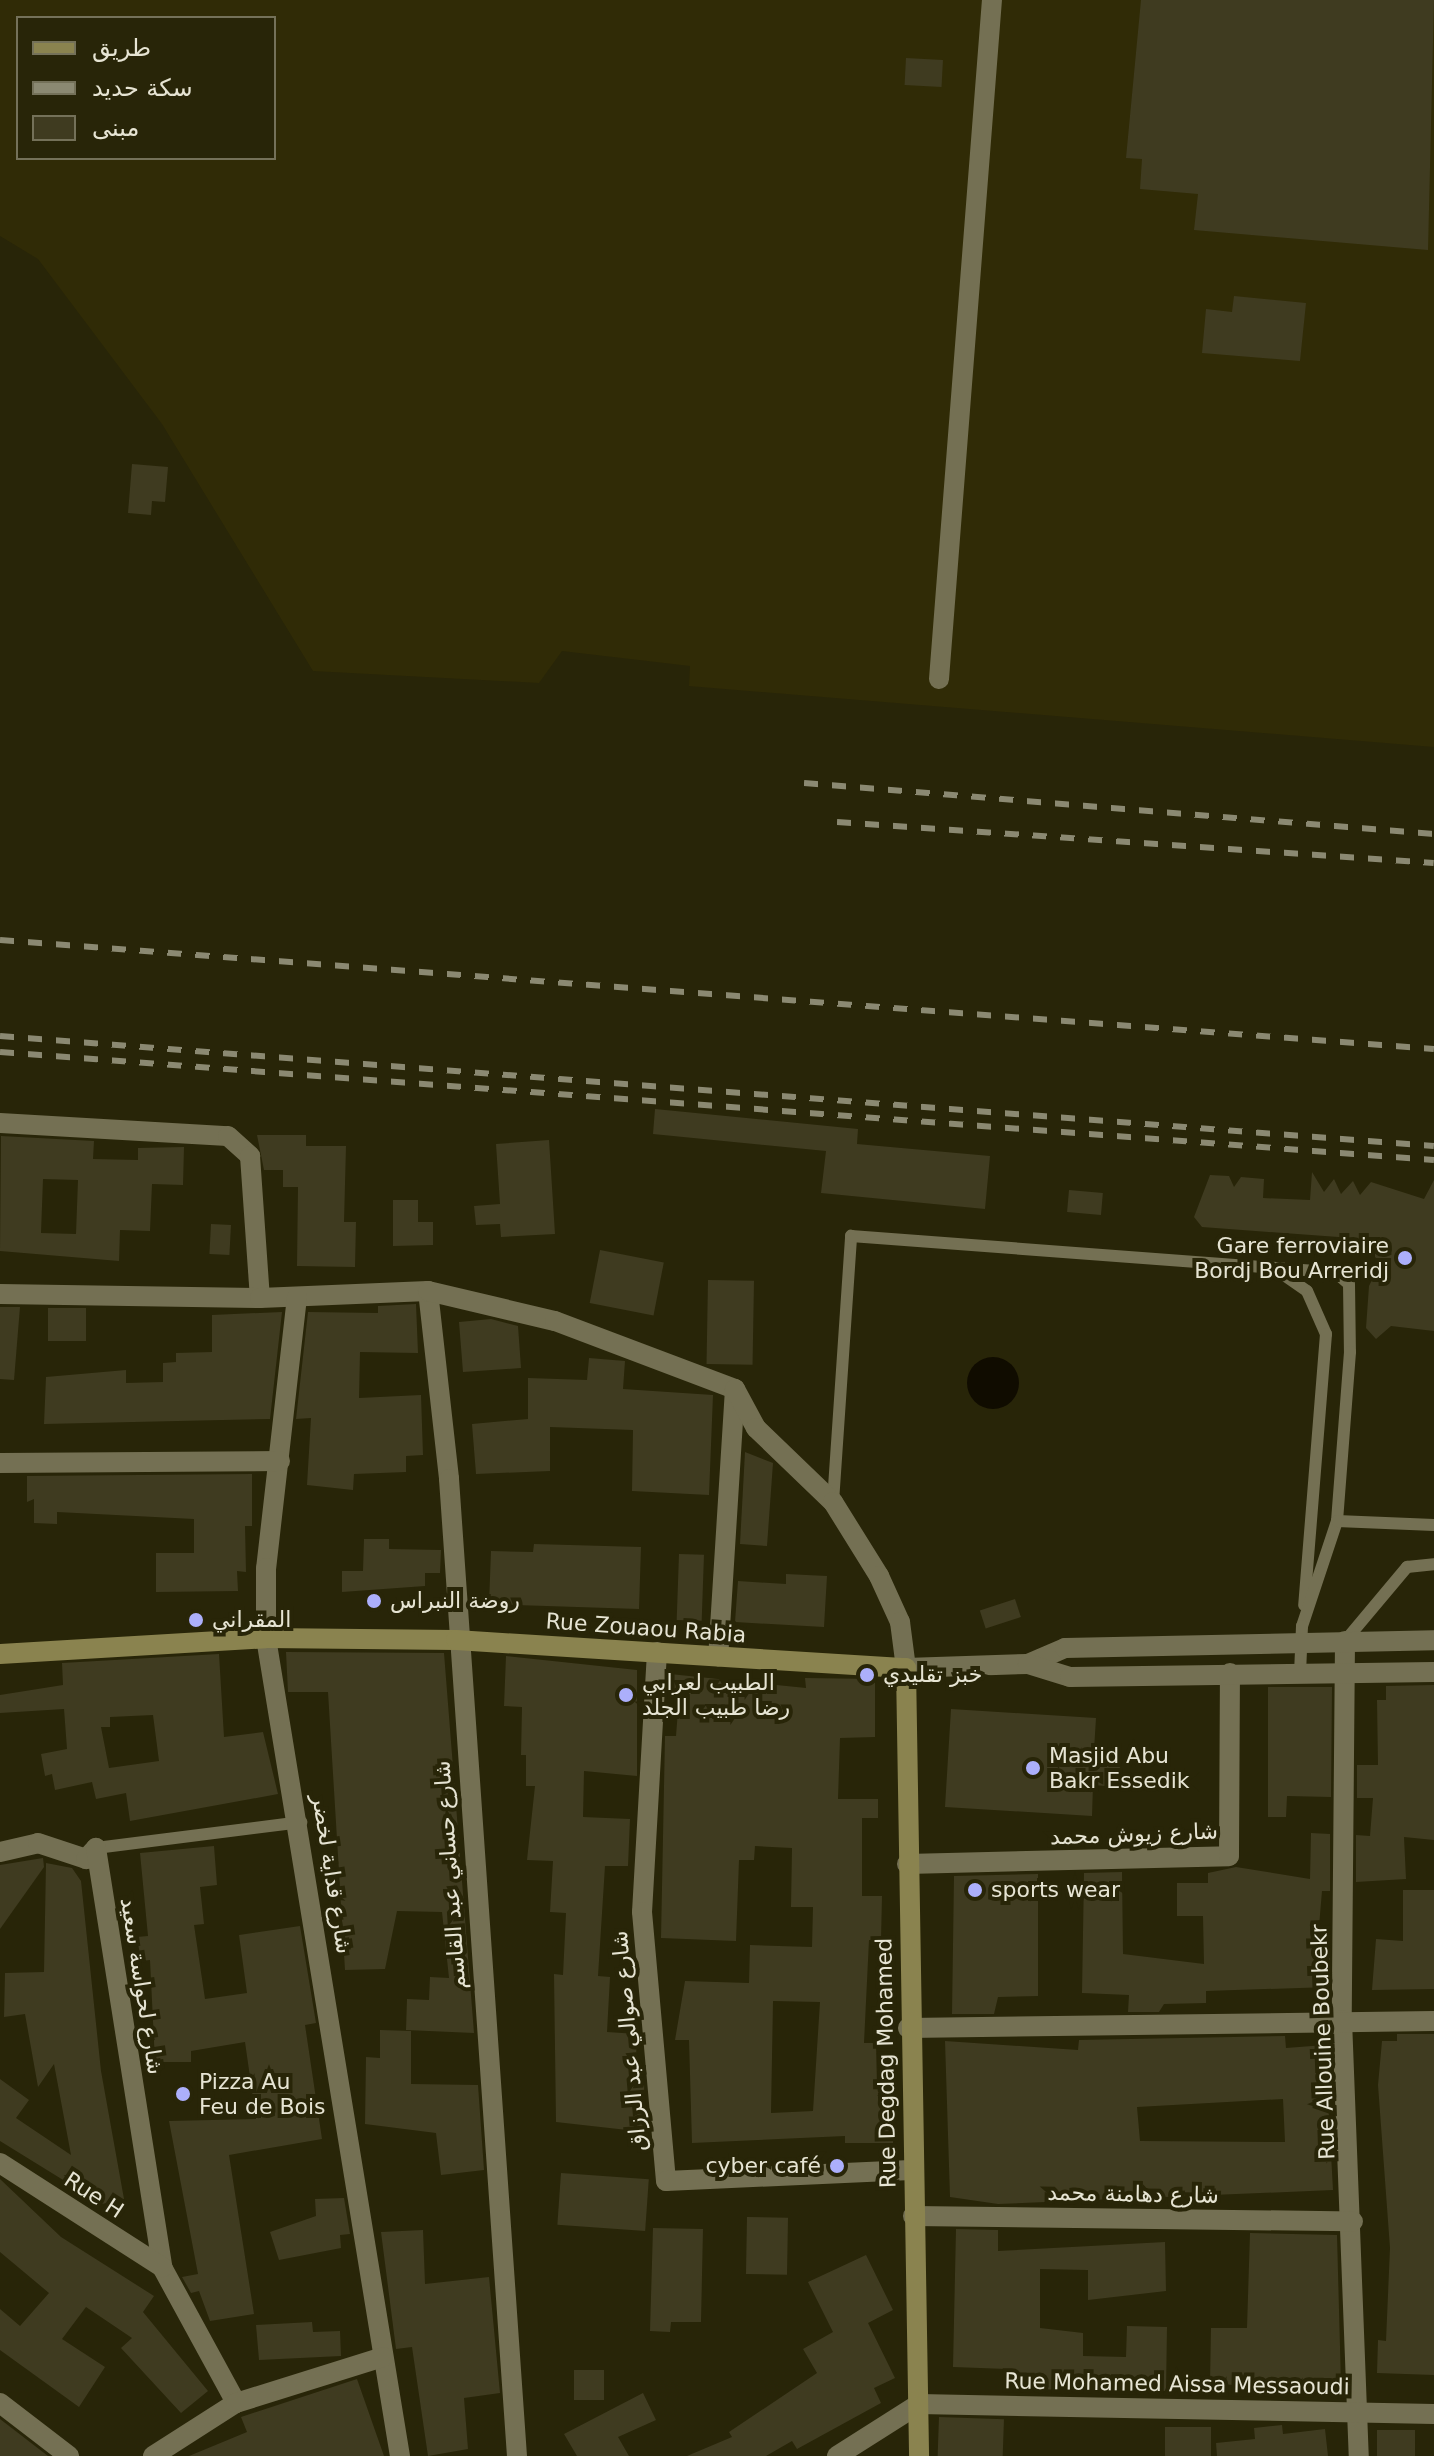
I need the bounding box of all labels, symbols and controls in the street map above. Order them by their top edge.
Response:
legend [16,16,276,160]
text: طريق [92,34,151,62]
text: سكة حديد [92,74,193,102]
text: مبنى [92,114,139,142]
place label: Gare ferroviaire Bordj Bou Arreridj [1194,1232,1389,1284]
marker: Gare ferroviaire Bordj Bou Arreridj [1396,1249,1414,1267]
place label: روضة النبراس [390,1588,520,1614]
marker: روضة النبراس [365,1592,383,1610]
place label: المقراني [212,1607,291,1633]
street label: Rue Zouaou Rabia [545,1608,747,1648]
marker: المقراني [187,1611,205,1629]
place label: خبز تقليدي [883,1662,982,1688]
marker: خبز تقليدي [858,1666,876,1684]
place label: الطبيب لعرابي رضا طبيب الجلد [642,1669,790,1720]
marker: الطبيب لعرابي رضا طبيب الجلد [617,1686,635,1704]
place label: Masjid Abu Bakr Essedik [1049,1742,1190,1794]
marker: Masjid Abu Bakr Essedik [1024,1759,1042,1777]
street label: شارع حساني عبد القاسم [429,1760,471,1990]
street label: شارع قداية لخضر [306,1792,358,1956]
street label: شارع زيوش محمد [1050,1818,1218,1850]
place label: sports wear [991,1877,1120,1903]
marker: sports wear [966,1881,984,1899]
street label: شارع لحواسة سعيد [115,1896,169,2076]
street label: Rue Allouine Boubekr [1306,1924,1340,2160]
street label: شارع صوالي عبد الرزاق [606,1930,652,2152]
street label: Rue Degdag Mohamed [871,1938,901,2188]
place label: Pizza Au Feu de Bois [199,2068,326,2120]
marker: Pizza Au Feu de Bois [174,2085,192,2103]
place label: cyber café [705,2153,821,2179]
marker: cyber café [828,2157,846,2175]
street label: Rue H [59,2166,129,2224]
street label: شارع دهامنة محمد [1047,2179,1219,2209]
street label: Rue Mohamed Aissa Messaoudi [1004,2368,1350,2400]

